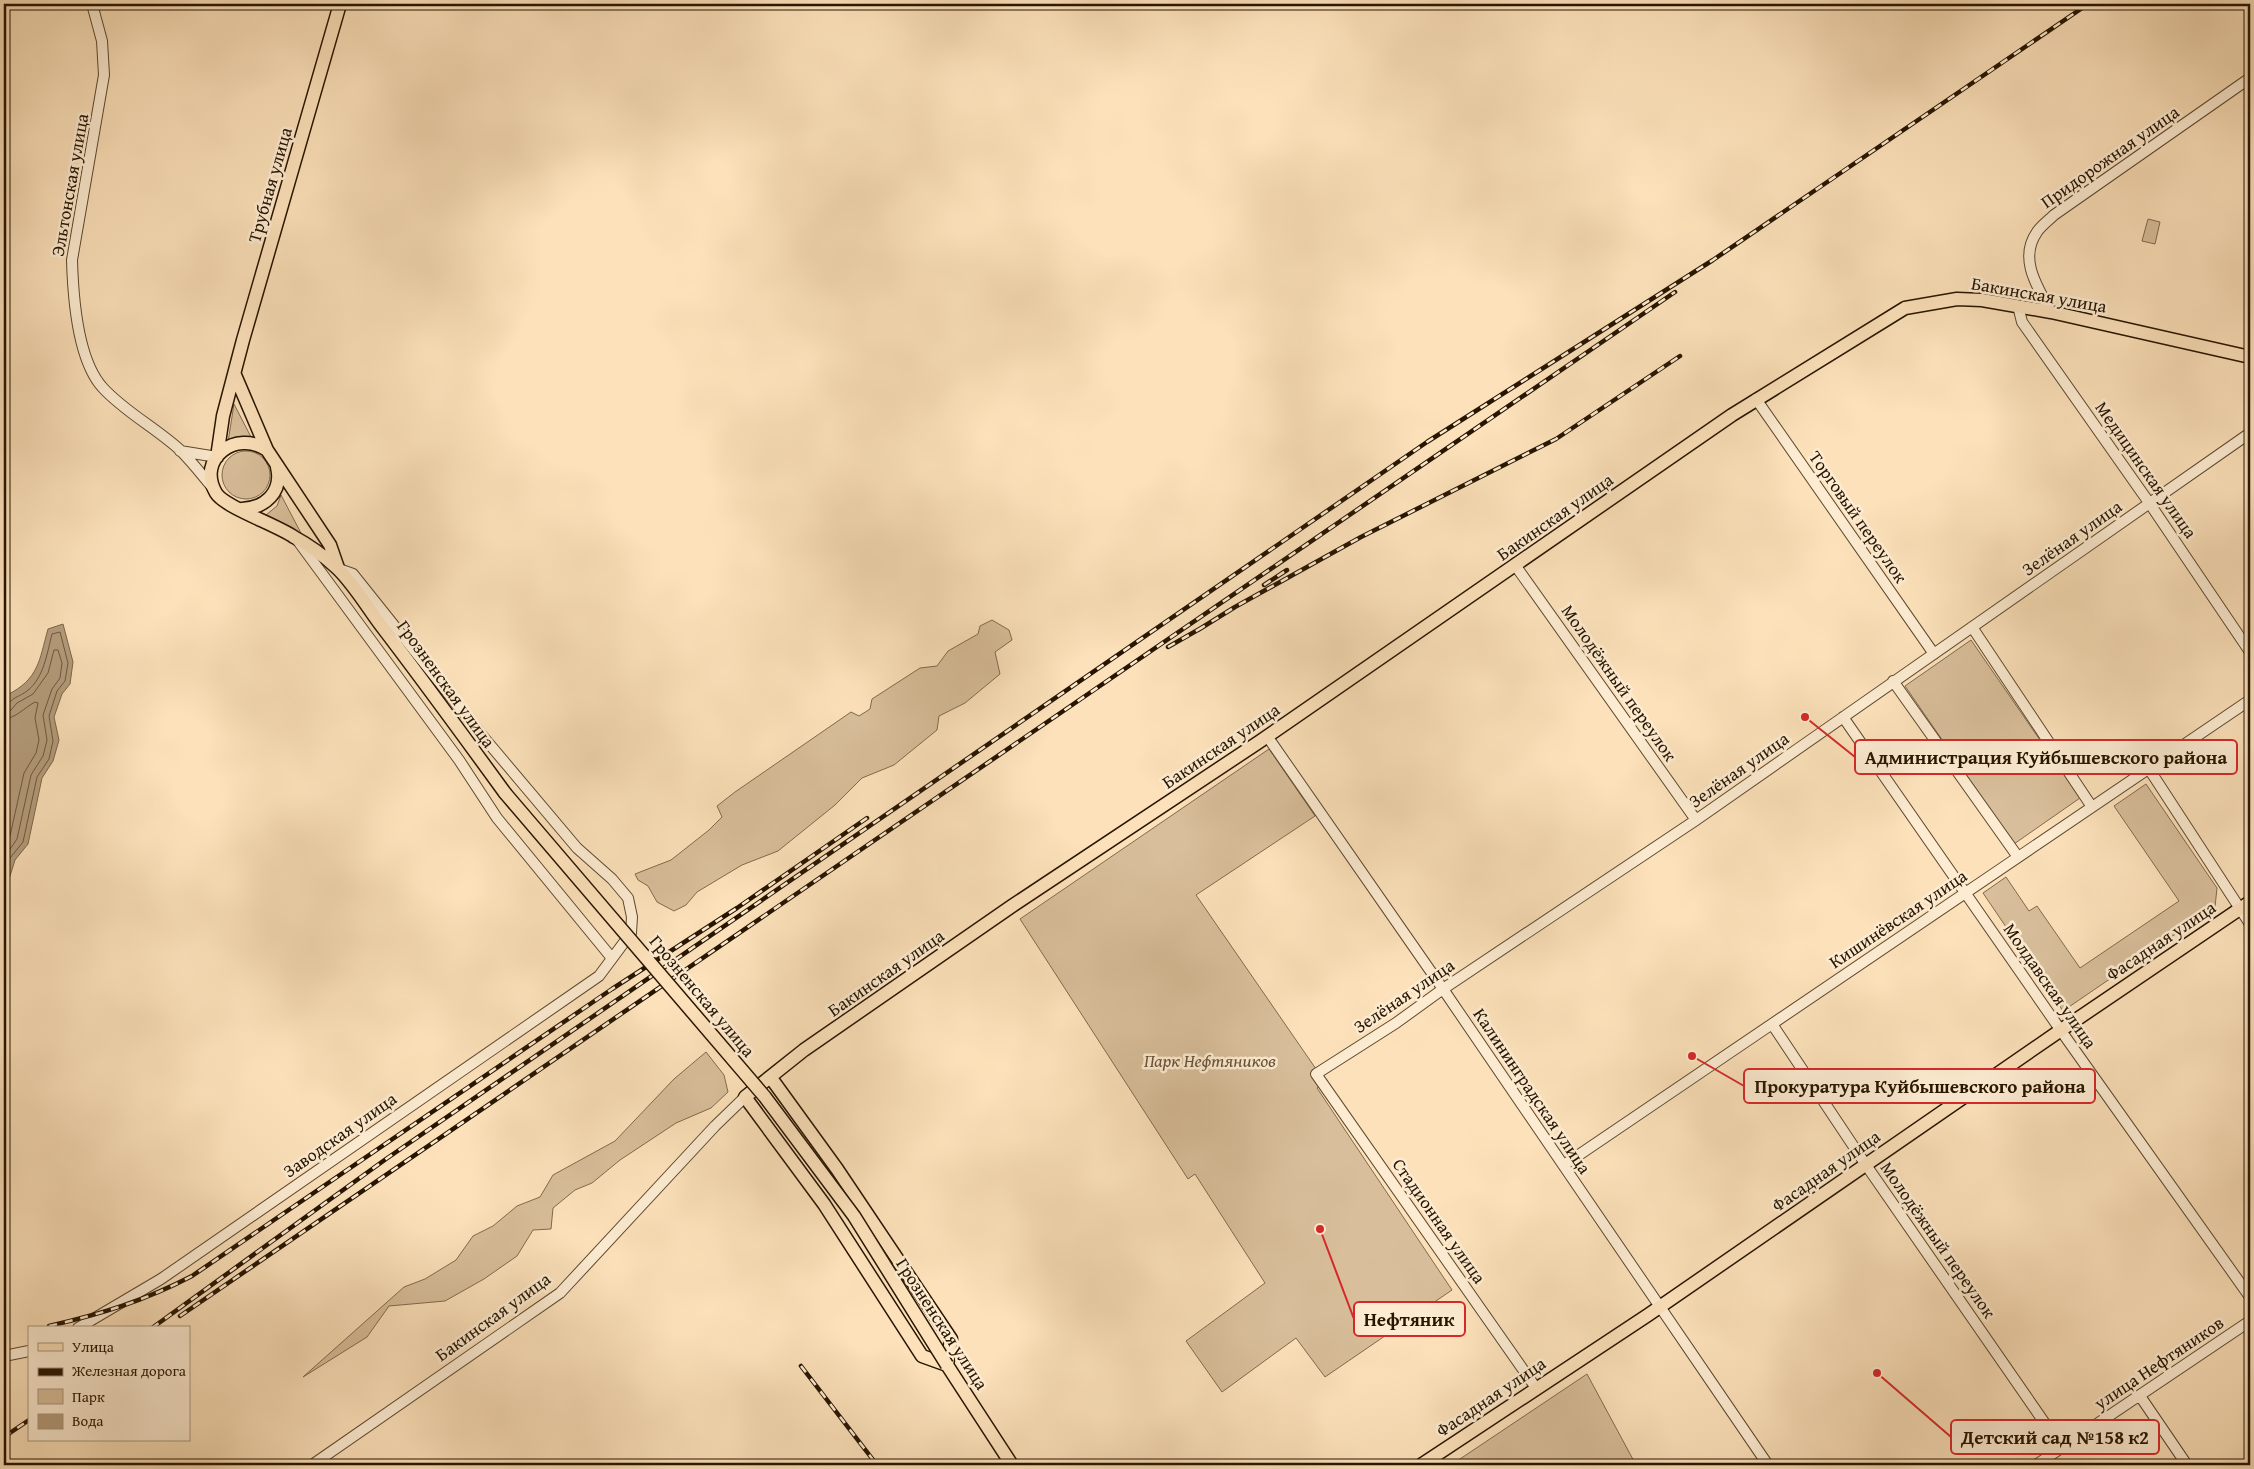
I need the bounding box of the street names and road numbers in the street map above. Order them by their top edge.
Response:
street label: Придорожная улица [2035,98,2185,215]
street label: Эльтонская улица [44,111,95,258]
street label: Трубная улица [240,124,299,246]
street label: Бакинская улица [1969,269,2109,320]
street label: Медицинская улица [2089,396,2204,544]
street label: Торговый переулок [1803,445,1915,589]
street label: Бакинская улица [1491,466,1619,567]
street label: Зелёная улица [2016,493,2128,582]
street label: Молодёжный переулок [1555,599,1684,767]
street label: Грозненская улица [391,614,502,754]
street label: Бакинская улица [1156,696,1285,795]
street label: Зелёная улица [1683,725,1795,814]
street label: Кишинёвская улица [1823,862,1973,975]
street label: Фасадная улица [2100,894,2221,987]
street label: Молдавская улица [1997,917,2104,1054]
street label: Бакинская улица [822,922,950,1023]
street label: Грозненская улица [643,929,762,1063]
street label: Зелёная улица [1348,952,1460,1039]
street label: Калининградская улица [1467,1002,1598,1180]
street label: Заводская улица [277,1085,402,1184]
street label: Фасадная улица [1766,1123,1886,1218]
street label: Стадионная улица [1386,1152,1493,1289]
street label: Молодёжный переулок [1874,1156,2003,1324]
street label: Грозненская улица [890,1252,995,1395]
street label: Бакинская улица [429,1265,556,1368]
street label: улица Нефтяников [2088,1309,2229,1417]
street label: Фасадная улица [1430,1350,1551,1443]

